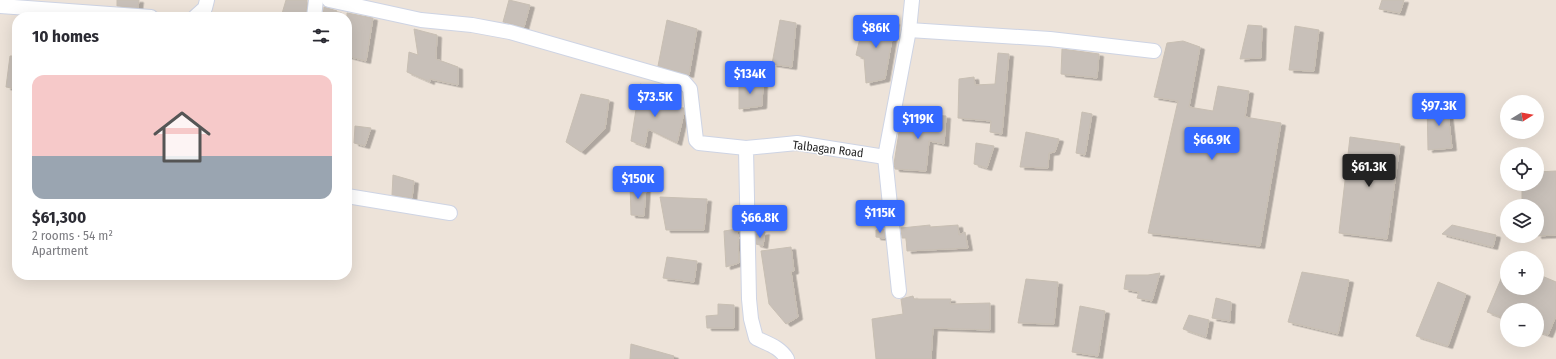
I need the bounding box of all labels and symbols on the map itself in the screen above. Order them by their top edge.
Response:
pin: $86K [852,15,900,49]
pin: $134K [722,61,778,95]
pin: $73.5K [622,84,688,118]
pin: $97.3K [1406,93,1472,127]
north arrow [1500,95,1544,139]
pin: $119K [890,106,946,140]
pin: $66.9K [1179,127,1245,161]
street label: Talbagan Road [792,138,864,160]
pin: $61.3K [1336,154,1402,188]
pin: $150K [610,166,666,200]
pin: $115K [852,200,908,234]
pin: $66.8K [727,205,793,239]

